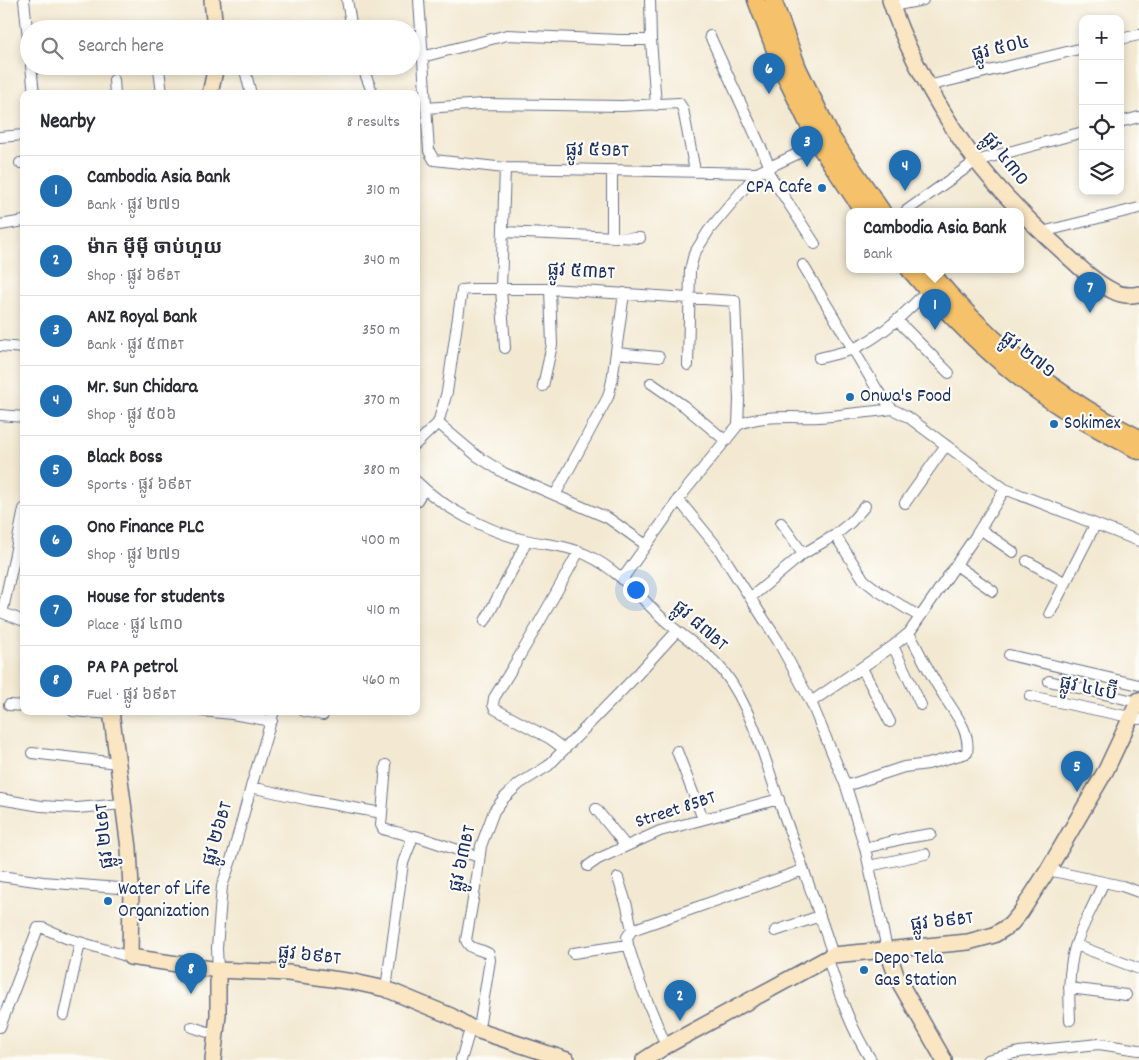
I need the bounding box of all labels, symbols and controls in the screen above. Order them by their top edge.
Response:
map controls [1079,15,1124,195]
button: + [1079,15,1124,60]
search box [20,20,420,75]
street label: ផ្លូវ ៥០៤ [969,30,1033,71]
icon: search [38,34,66,62]
text: Search here [78,34,164,61]
pin: 6 [753,53,785,94]
button: − [1079,60,1124,105]
button: locate [1079,105,1124,150]
text: Nearby [40,108,95,138]
text: 8 results [347,111,400,134]
pin: 3 [791,126,823,167]
street label: ផ្លូវ ៤៣០ [973,127,1034,193]
street label: ផ្លូវ ៥១BT [565,138,629,167]
pin: 4 [889,150,921,191]
button: layers [1079,150,1124,195]
text: Cambodia Asia Bank [87,165,230,192]
place label: CPA Cafe [746,175,812,202]
text: 1 [54,179,58,202]
text: 310 m [366,179,400,202]
marker: CPA Cafe [816,182,828,194]
text: Bank · ផ្លូវ ២៧១ [87,194,181,217]
popup [846,208,1024,273]
text: Cambodia Asia Bank [863,216,1007,243]
text: ម៉ាក ម៉ីម៉ី ចាប់ហួយ [87,236,222,263]
text: Bank [863,243,892,266]
text: 2 [53,249,60,272]
text: 340 m [363,249,400,272]
street label: ផ្លូវ ៥៣BT [546,258,616,289]
text: Shop · ផ្លូវ ៦៩BT [87,265,180,288]
pin: 7 [1074,272,1106,313]
pin: 1 [919,289,951,330]
text: ANZ Royal Bank [87,305,197,332]
text: 3 [52,319,60,342]
text: 350 m [362,319,400,342]
street label: ផ្លូវ ២៧១ [993,326,1060,387]
text: Bank · ផ្លូវ ៥៣BT [87,334,184,357]
text: Mr. Sun Chidara [87,375,198,402]
place label: Onwa's Food [860,384,951,411]
text: 4 [53,389,59,412]
text: 370 m [363,389,400,412]
marker: Onwa's Food [844,391,856,403]
text: Shop · ផ្លូវ ៥០៦ [87,404,176,427]
place label: Sokimex [1064,411,1121,438]
marker: Sokimex [1048,418,1060,430]
text: Black Boss [87,445,163,472]
text: 5 [52,459,60,482]
text: 380 m [363,459,400,482]
text: Sports · ផ្លូវ ៦៩BT [87,474,191,497]
text: Ono Finance PLC [87,515,204,542]
text: 6 [52,529,60,552]
text: 400 m [361,529,400,552]
text: Shop · ផ្លូវ ២៧១ [87,544,181,567]
your location [623,577,649,603]
text: House for students [87,585,225,612]
street label: ផ្លូវ ៨៧BT [665,595,733,660]
text: 7 [53,599,59,622]
text: 410 m [366,599,400,622]
text: Place · ផ្លូវ ៤៣០ [87,614,183,637]
text: PA PA petrol [87,655,178,682]
text: 8 [53,669,59,692]
text: 460 m [362,669,400,692]
street label: ផ្លូវ ៤៤ប៊ី [1056,669,1120,710]
text: Fuel · ផ្លូវ ៦៩BT [87,684,176,707]
pin: 5 [1061,751,1093,792]
street label: Street 85BT [632,785,720,837]
street label: ផ្លូវ ២៦BT [197,798,242,869]
street label: ផ្លូវ ២៤BT [89,802,123,870]
street label: ផ្លូវ ៦៣BT [444,823,485,895]
place label: Water of Life Organization [118,877,210,926]
marker: Water of Life Organization [102,895,114,907]
street label: ផ្លូវ ៦៩BT [909,906,976,941]
street label: ផ្លូវ ៦៩BT [276,940,342,974]
place label: Depo Tela Gas Station [874,946,957,995]
pin: 8 [175,953,207,994]
marker: Depo Tela Gas Station [858,964,870,976]
pin: 2 [664,980,696,1021]

